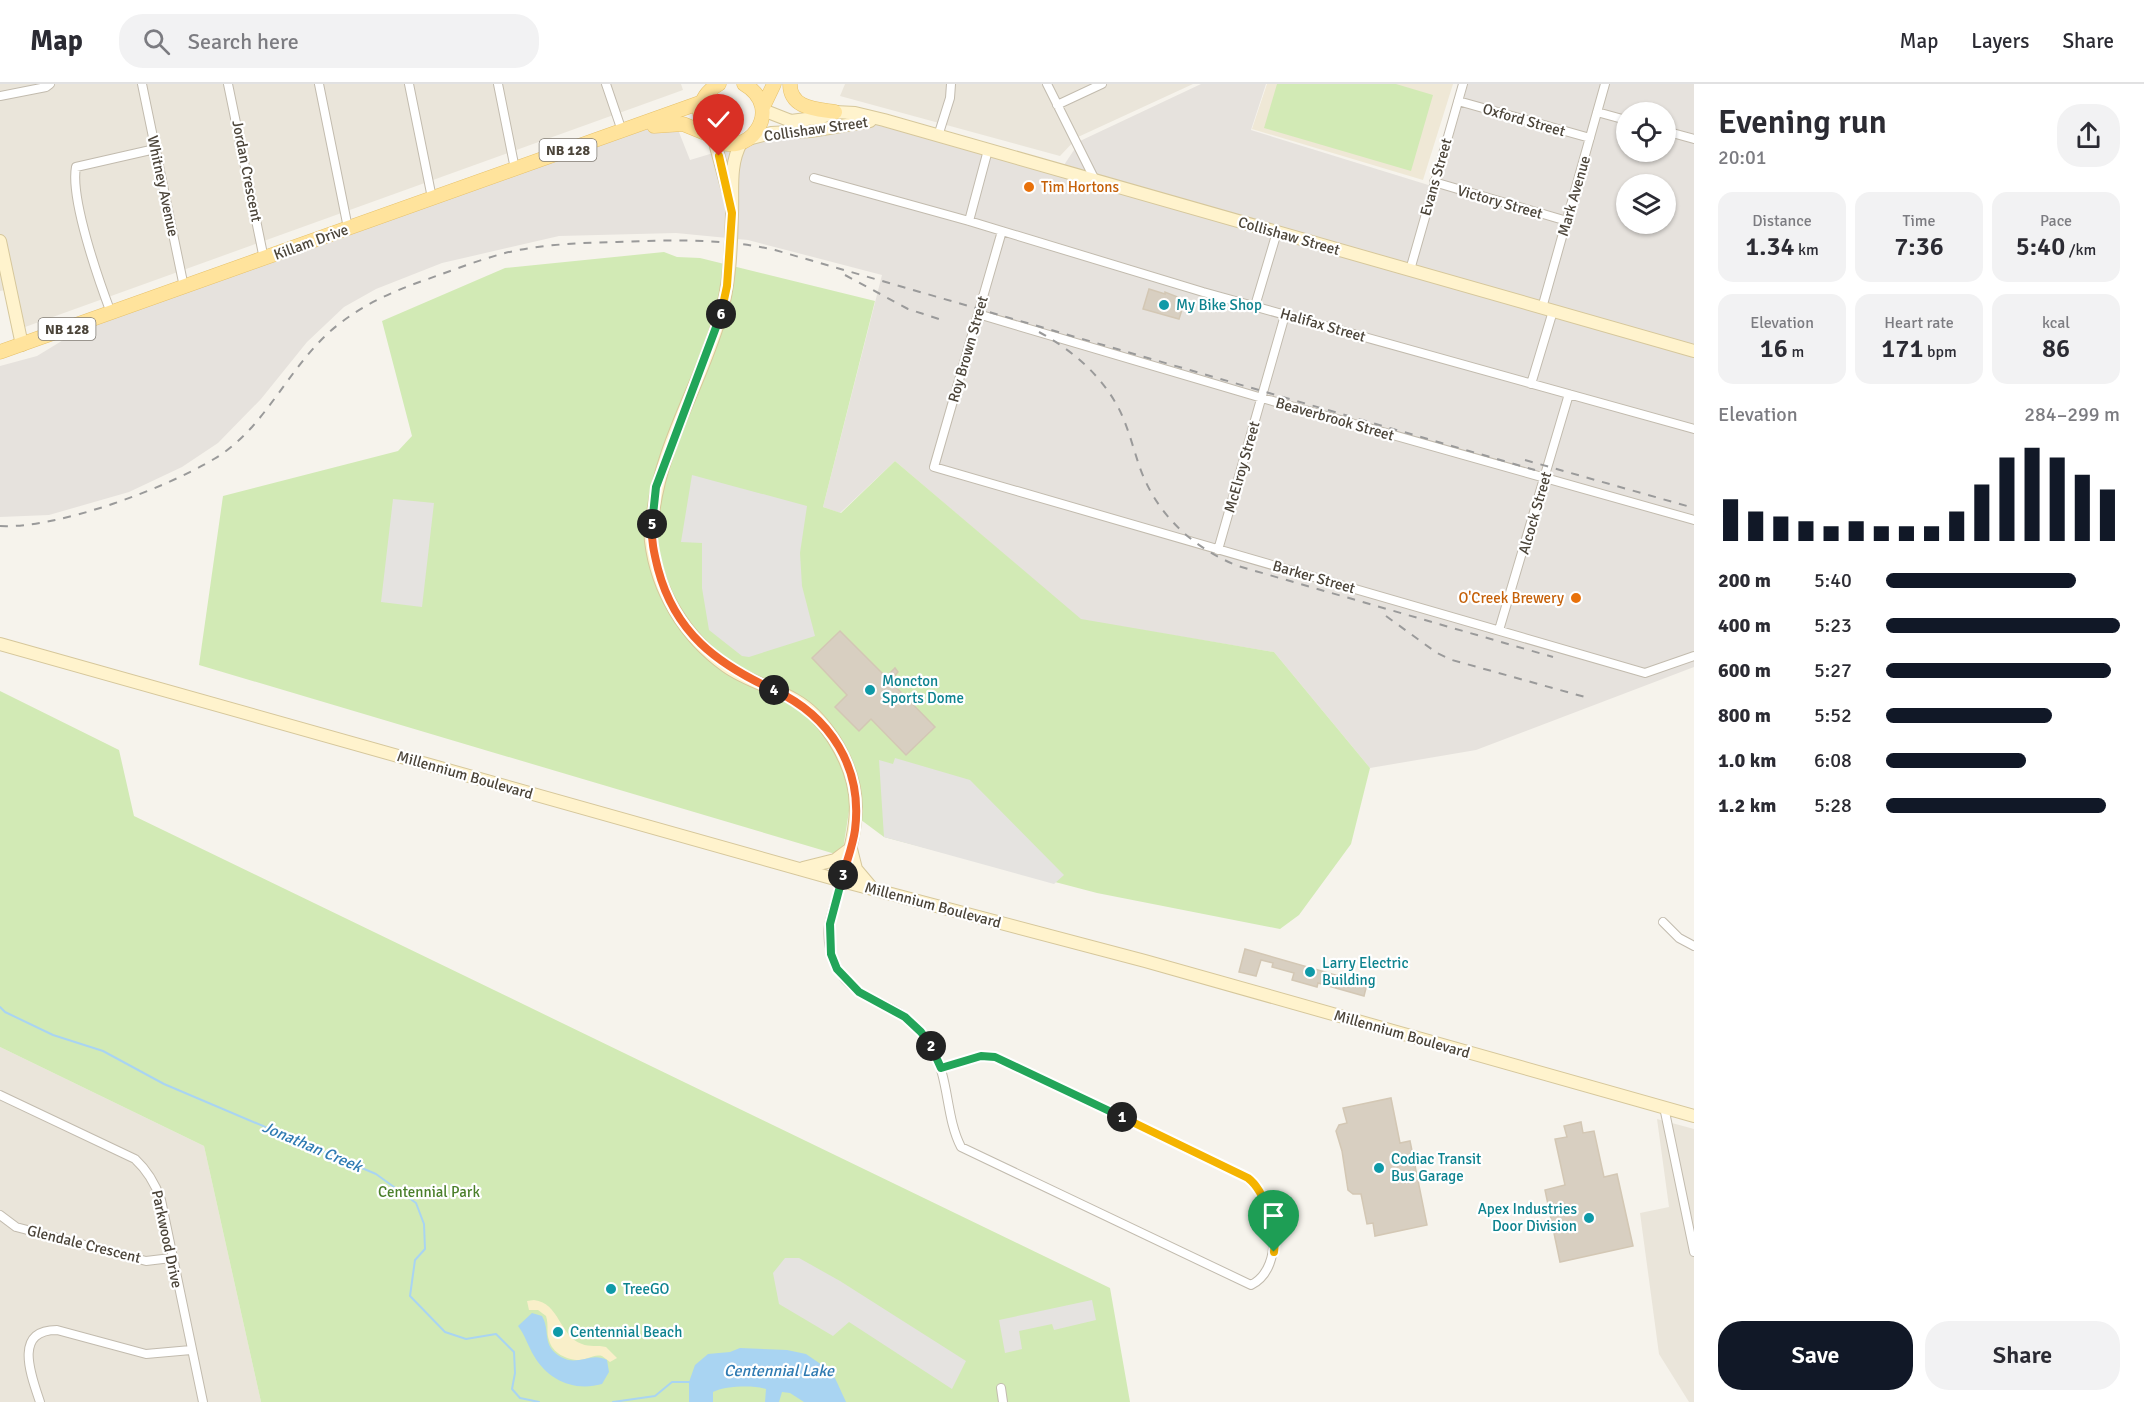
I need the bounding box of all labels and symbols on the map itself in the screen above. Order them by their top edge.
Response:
pin [693,94,744,156]
street label: Oxford Street [1481,100,1567,140]
street label: Collishaw Street [763,113,869,145]
street label: Jordan Crescent [228,119,266,223]
street label: Whitney Avenue [144,134,182,238]
street label: Evans Street [1416,136,1456,218]
road number: NB 128 [540,139,596,161]
street label: Mark Avenue [1554,154,1594,238]
place label: Tim Hortons [1041,178,1120,196]
marker: Tim Hortons [1022,180,1036,194]
street label: Victory Street [1455,181,1545,223]
street label: Collishaw Street [1236,213,1342,259]
street label: Killam Drive [271,220,351,264]
street label: Roy Brown Street [944,294,992,404]
place label: My Bike Shop [1176,296,1262,314]
marker: My Bike Shop [1157,298,1171,312]
pin: 6 [706,299,736,329]
street label: Halifax Street [1278,304,1368,346]
road number: NB 128 [38,318,96,340]
street label: Beaverbrook Street [1274,393,1396,445]
street label: McElroy Street [1220,419,1264,515]
street label: Alcock Street [1515,470,1555,556]
pin: 5 [637,509,667,539]
street label: Barker Street [1271,557,1357,597]
place label: O'Creek Brewery [1458,589,1564,607]
marker: O'Creek Brewery [1569,591,1583,605]
place label: Moncton Sports Dome [882,672,964,707]
pin: 4 [759,675,789,705]
marker: Moncton Sports Dome [863,683,877,697]
street label: Millennium Boulevard [395,747,535,803]
pin: 3 [828,860,858,890]
street label: Millennium Boulevard [863,878,1003,932]
place label: Larry Electric Building [1322,954,1409,989]
marker: Larry Electric Building [1303,965,1317,979]
street label: Millennium Boulevard [1332,1006,1472,1062]
pin: 2 [916,1031,946,1061]
pin: 1 [1107,1102,1137,1132]
water label: Jonathan Creek [259,1117,367,1178]
place label: Codiac Transit Bus Garage [1391,1150,1481,1185]
marker: Codiac Transit Bus Garage [1372,1161,1386,1175]
park label: Centennial Park [378,1183,480,1201]
street label: Parkwood Drive [148,1188,186,1290]
pin [1248,1190,1299,1252]
place label: Apex Industries Door Division [1478,1200,1577,1235]
marker: Apex Industries Door Division [1582,1211,1596,1225]
street label: Glendale Crescent [25,1221,143,1267]
place label: TreeGO [623,1280,670,1298]
marker: TreeGO [604,1282,618,1296]
place label: Centennial Beach [570,1323,682,1341]
marker: Centennial Beach [551,1325,565,1339]
water label: Centennial Lake [724,1361,835,1381]

